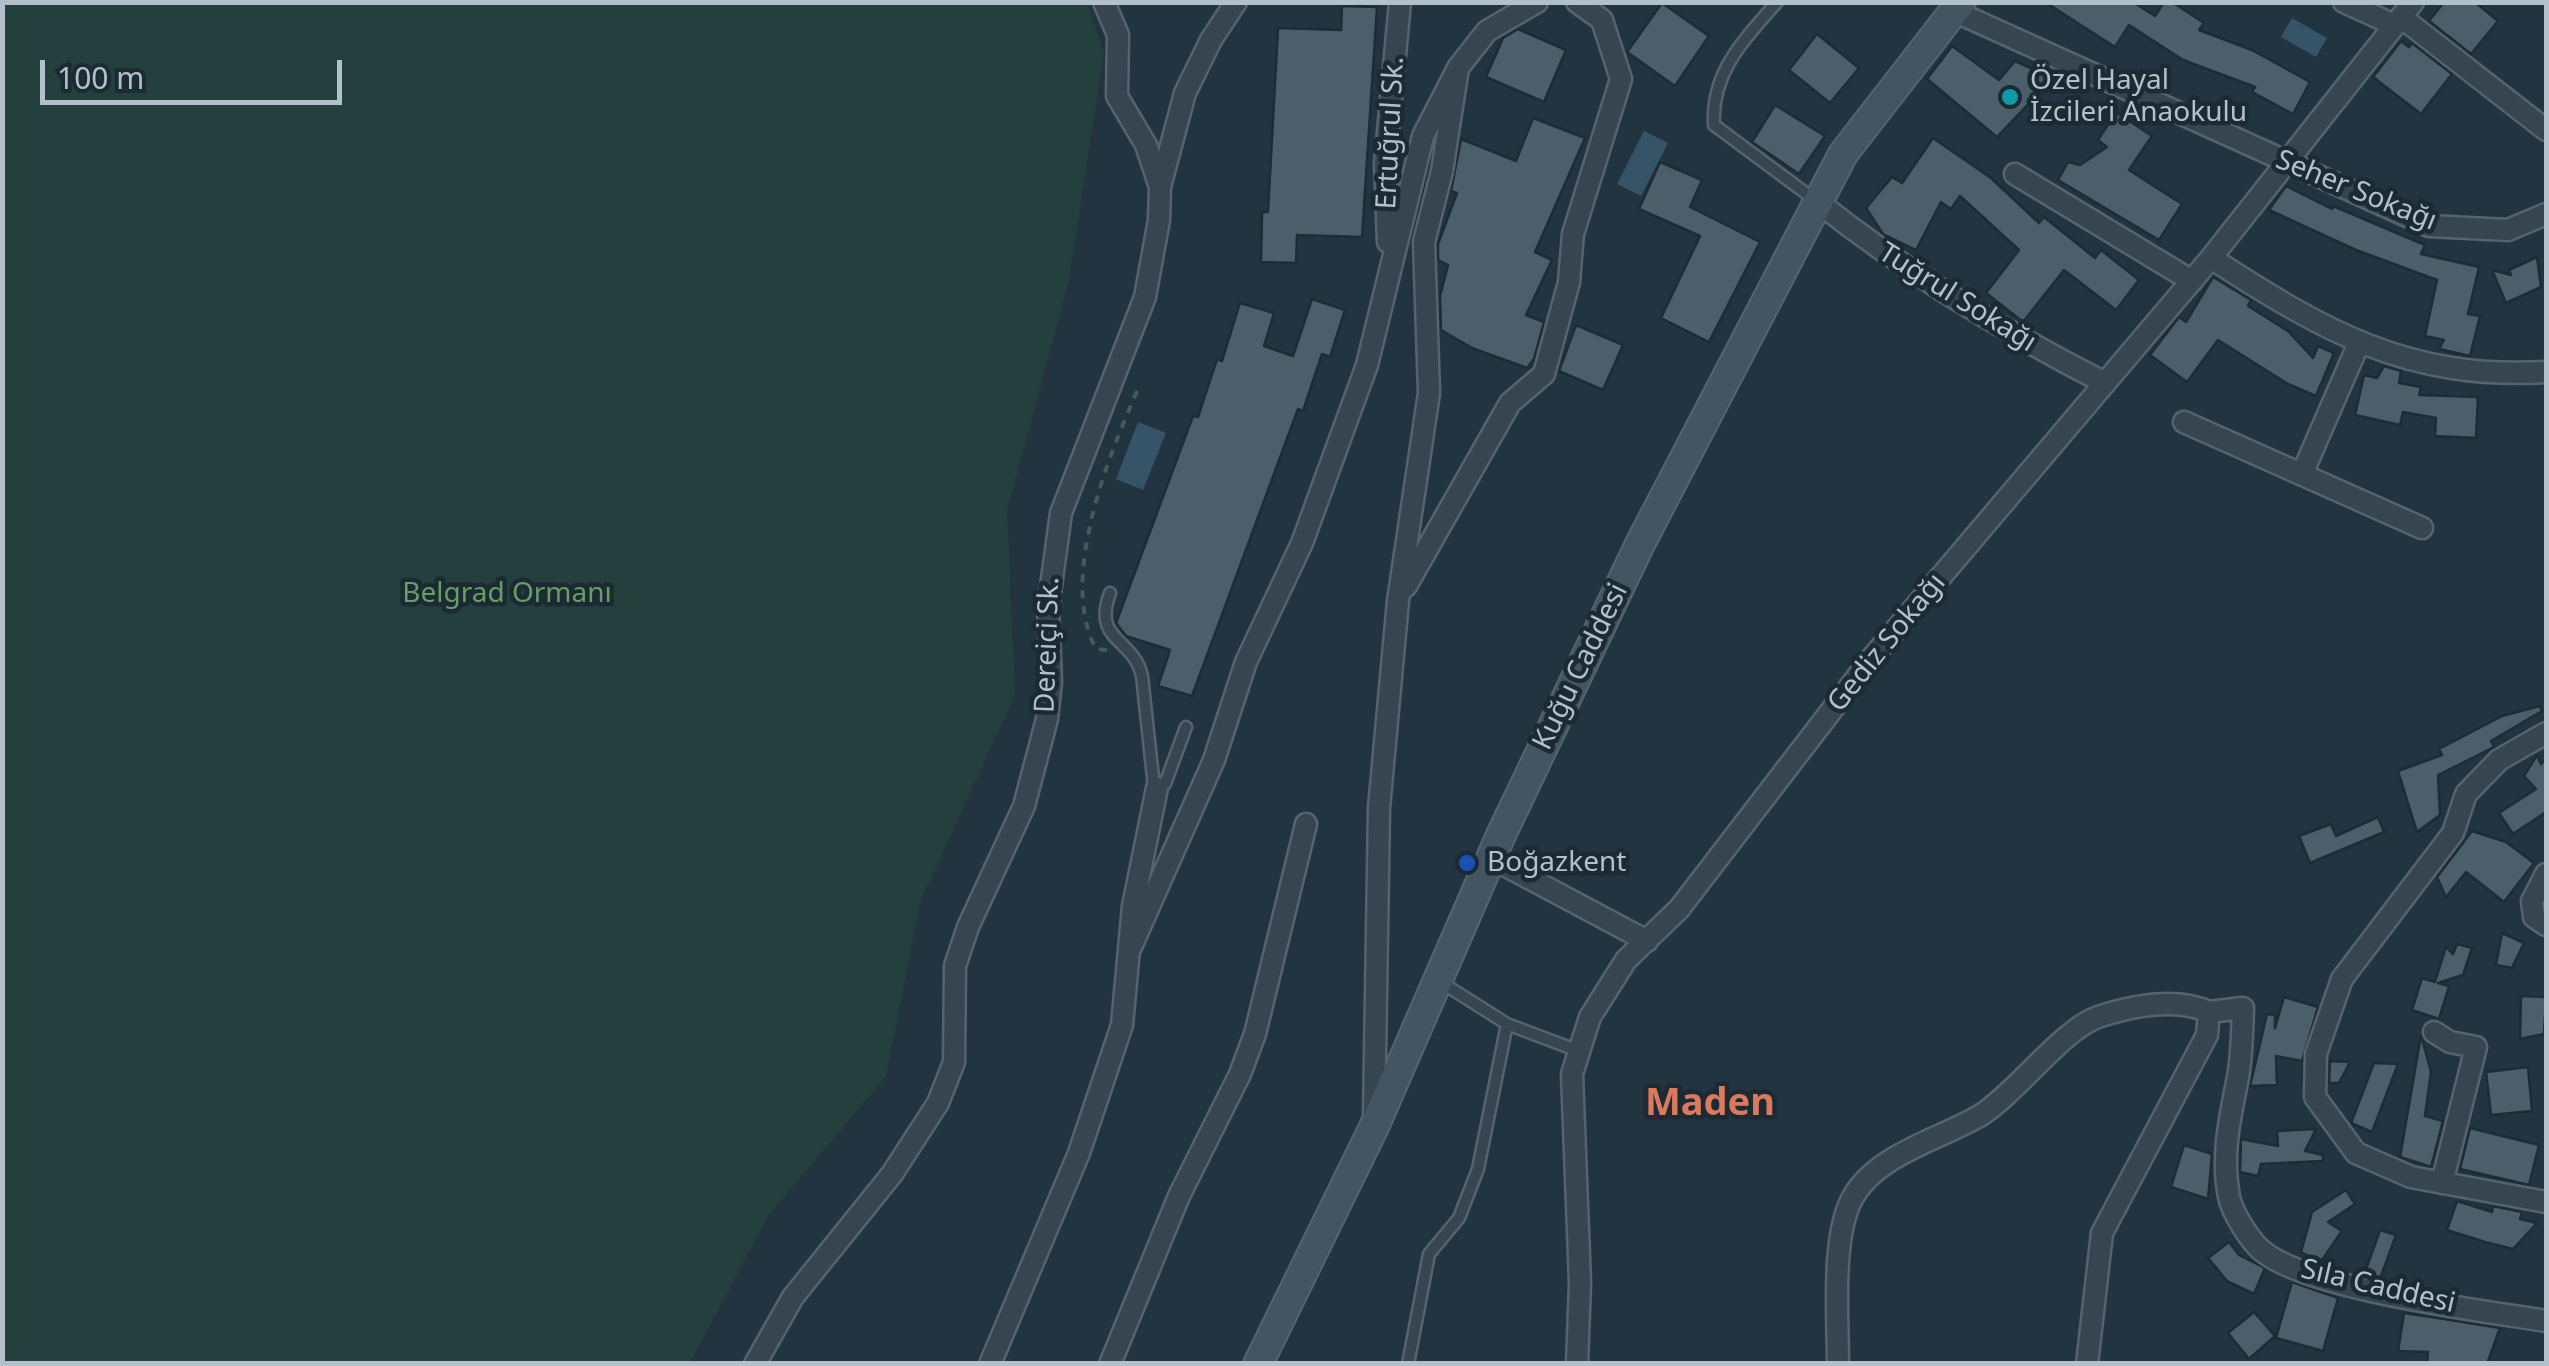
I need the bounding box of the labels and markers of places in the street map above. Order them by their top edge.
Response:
place label: Özel Hayal İzcileri Anaokulu [2030,64,2247,130]
marker: Özel Hayal İzcileri Anaokulu [1999,86,2021,108]
place label: Boğazkent [1487,846,1626,880]
marker: Boğazkent [1456,852,1478,874]

